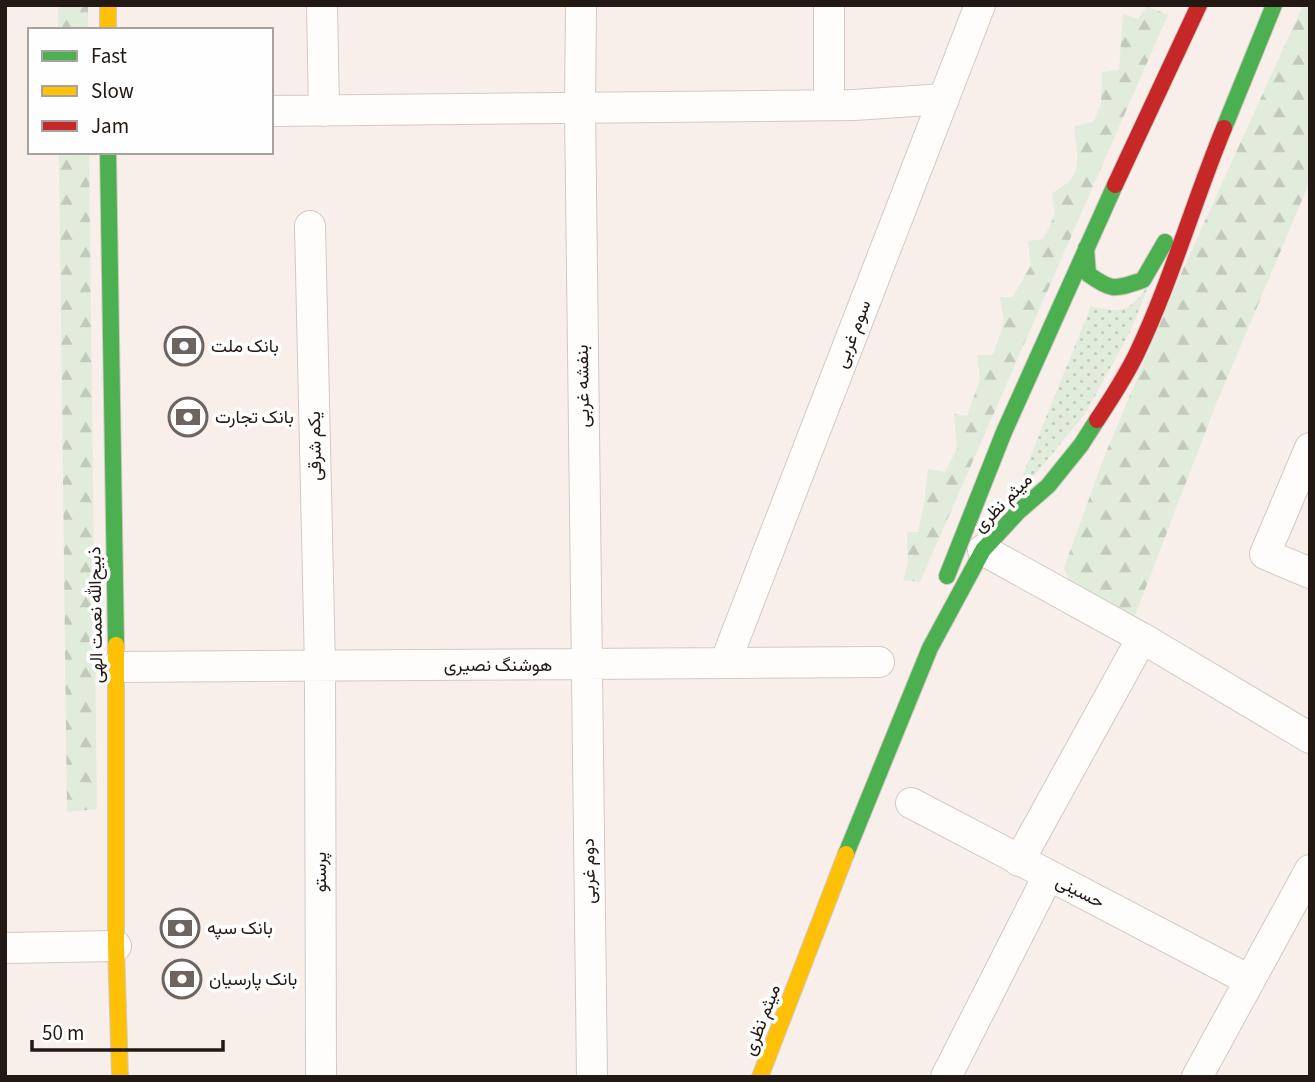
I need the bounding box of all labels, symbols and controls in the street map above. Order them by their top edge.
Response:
legend [28,28,273,154]
text: Fast [91,41,127,71]
text: Slow [91,76,134,106]
text: Jam [91,111,129,141]
street label: سوم غربی [829,296,877,372]
bank icon: بانک ملت [163,325,205,367]
place label: بانک ملت [211,334,279,359]
street label: بنفشه غربی [570,344,596,428]
bank icon: بانک تجارت [167,396,209,438]
place label: بانک تجارت [215,405,294,430]
street label: یکم شرقی [302,411,328,481]
street label: میثم نظری [968,468,1038,538]
street label: ذبیح‌الله نعمت الهی [82,546,110,684]
street label: هوشنگ نصیری [444,653,552,678]
street label: دوم غربی [576,838,602,904]
street label: پرستو [308,852,333,892]
street label: حسینی [1051,869,1109,915]
bank icon: بانک سپه [159,907,201,949]
place label: بانک سپه [207,916,273,941]
bank icon: بانک پارسیان [161,958,203,1000]
place label: بانک پارسیان [209,967,297,992]
street label: میثم نظری [737,981,787,1059]
scale bar [32,1009,222,1052]
text: 50 m [42,1018,84,1048]

